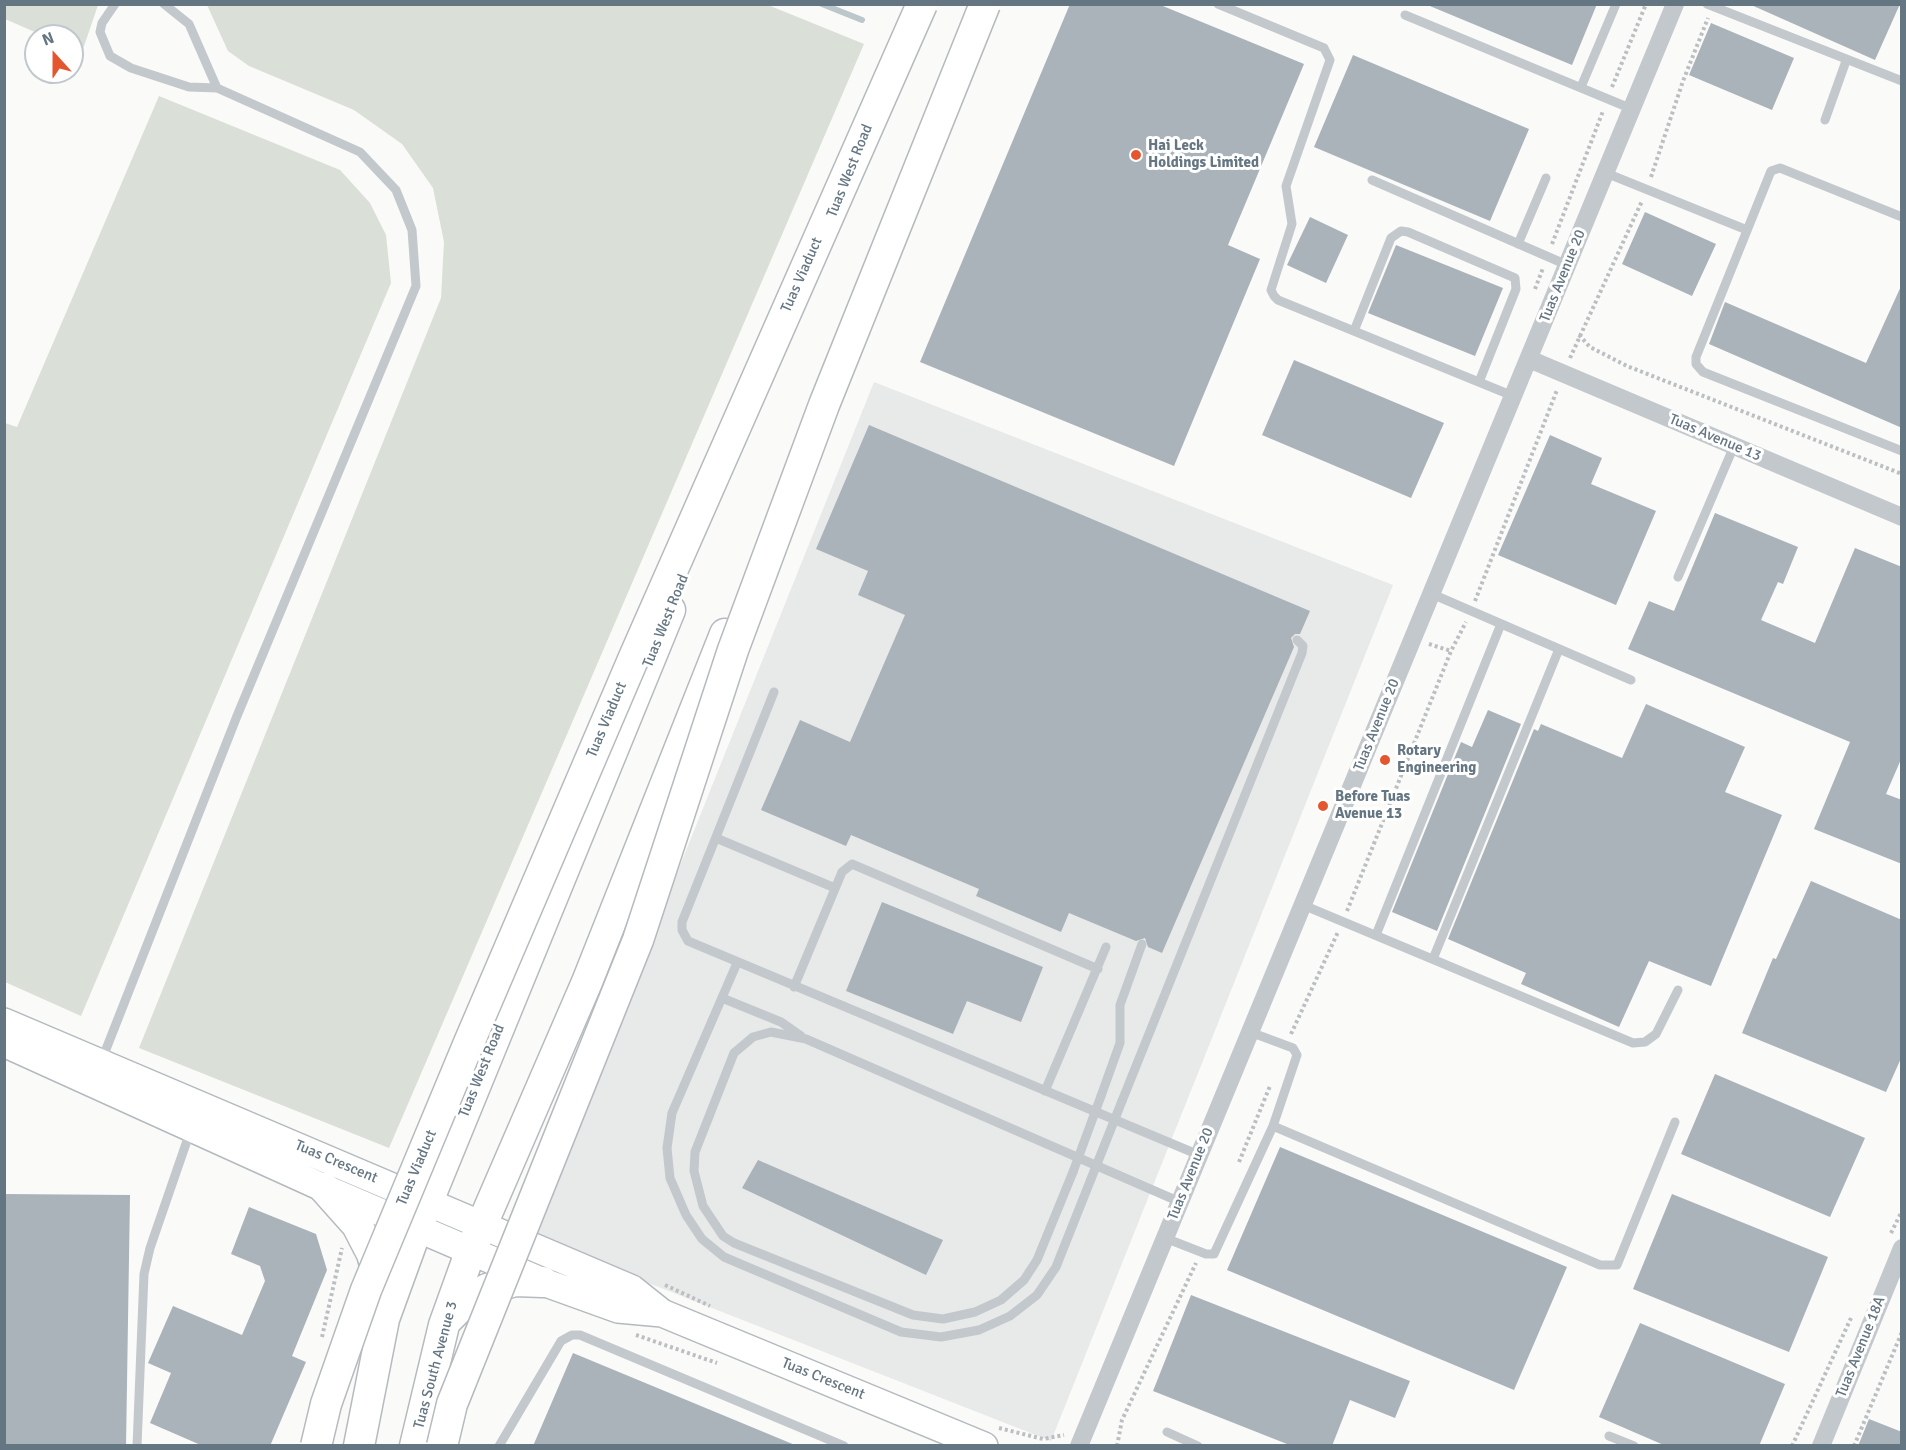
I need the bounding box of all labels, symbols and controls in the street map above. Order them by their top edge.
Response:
north arrow [24,24,84,84]
text: N [39,28,57,50]
street label: Tuas West Road [823,122,877,220]
place label: Hai Leck Holdings Limited [1148,137,1259,172]
marker: Hai Leck Holdings Limited [1129,148,1143,162]
street label: Tuas Avenue 20 [1536,227,1590,325]
street label: Tuas Viaduct [777,235,827,315]
street label: Tuas Avenue 13 [1666,411,1764,465]
street label: Tuas West Road [639,572,693,670]
street label: Tuas Avenue 20 [1350,676,1404,774]
street label: Tuas Viaduct [583,679,631,761]
place label: Rotary Engineering [1397,742,1476,777]
marker: Rotary Engineering [1378,753,1392,767]
place label: Before Tuas Avenue 13 [1335,788,1410,823]
marker: Before Tuas Avenue 13 [1316,799,1330,813]
street label: Tuas West Road [455,1022,509,1120]
street label: Tuas Avenue 20 [1164,1125,1218,1223]
street label: Tuas Viaduct [393,1127,441,1209]
street label: Tuas Crescent [292,1137,380,1187]
street label: Tuas Avenue 18A [1833,1294,1889,1400]
street label: Tuas South Avenue 3 [410,1299,462,1431]
street label: Tuas Crescent [779,1354,867,1404]

